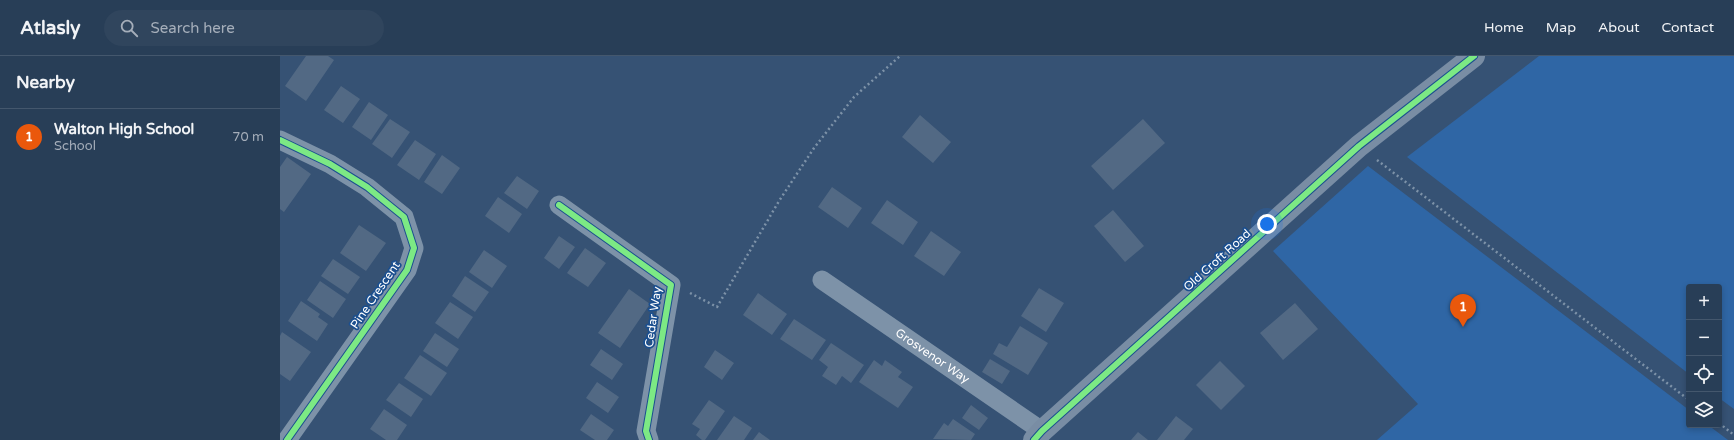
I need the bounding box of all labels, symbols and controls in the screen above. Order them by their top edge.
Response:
search box [104,10,384,46]
text: Atlasly [20,17,80,39]
icon: search [118,17,140,39]
text: Search here [150,19,235,37]
text: Home [1484,19,1524,36]
text: Map [1546,19,1576,36]
text: About [1598,19,1640,36]
text: Contact [1662,19,1714,36]
text: Nearby [16,72,75,93]
text: Walton High School [54,120,194,138]
text: 1 [25,129,33,145]
text: 70 m [232,129,264,145]
text: School [54,138,96,154]
your location [1257,214,1277,234]
street label: Old Croft Road [1181,226,1253,294]
street label: Pine Crescent [347,258,403,331]
map controls [1686,284,1722,428]
button: + [1686,284,1722,320]
street label: Cedar Way [642,285,664,349]
pin: 1 [1450,294,1476,327]
button: − [1686,320,1722,356]
street label: Grosvenor Way [893,326,973,386]
button: locate [1686,356,1722,392]
button: layers [1686,392,1722,428]

